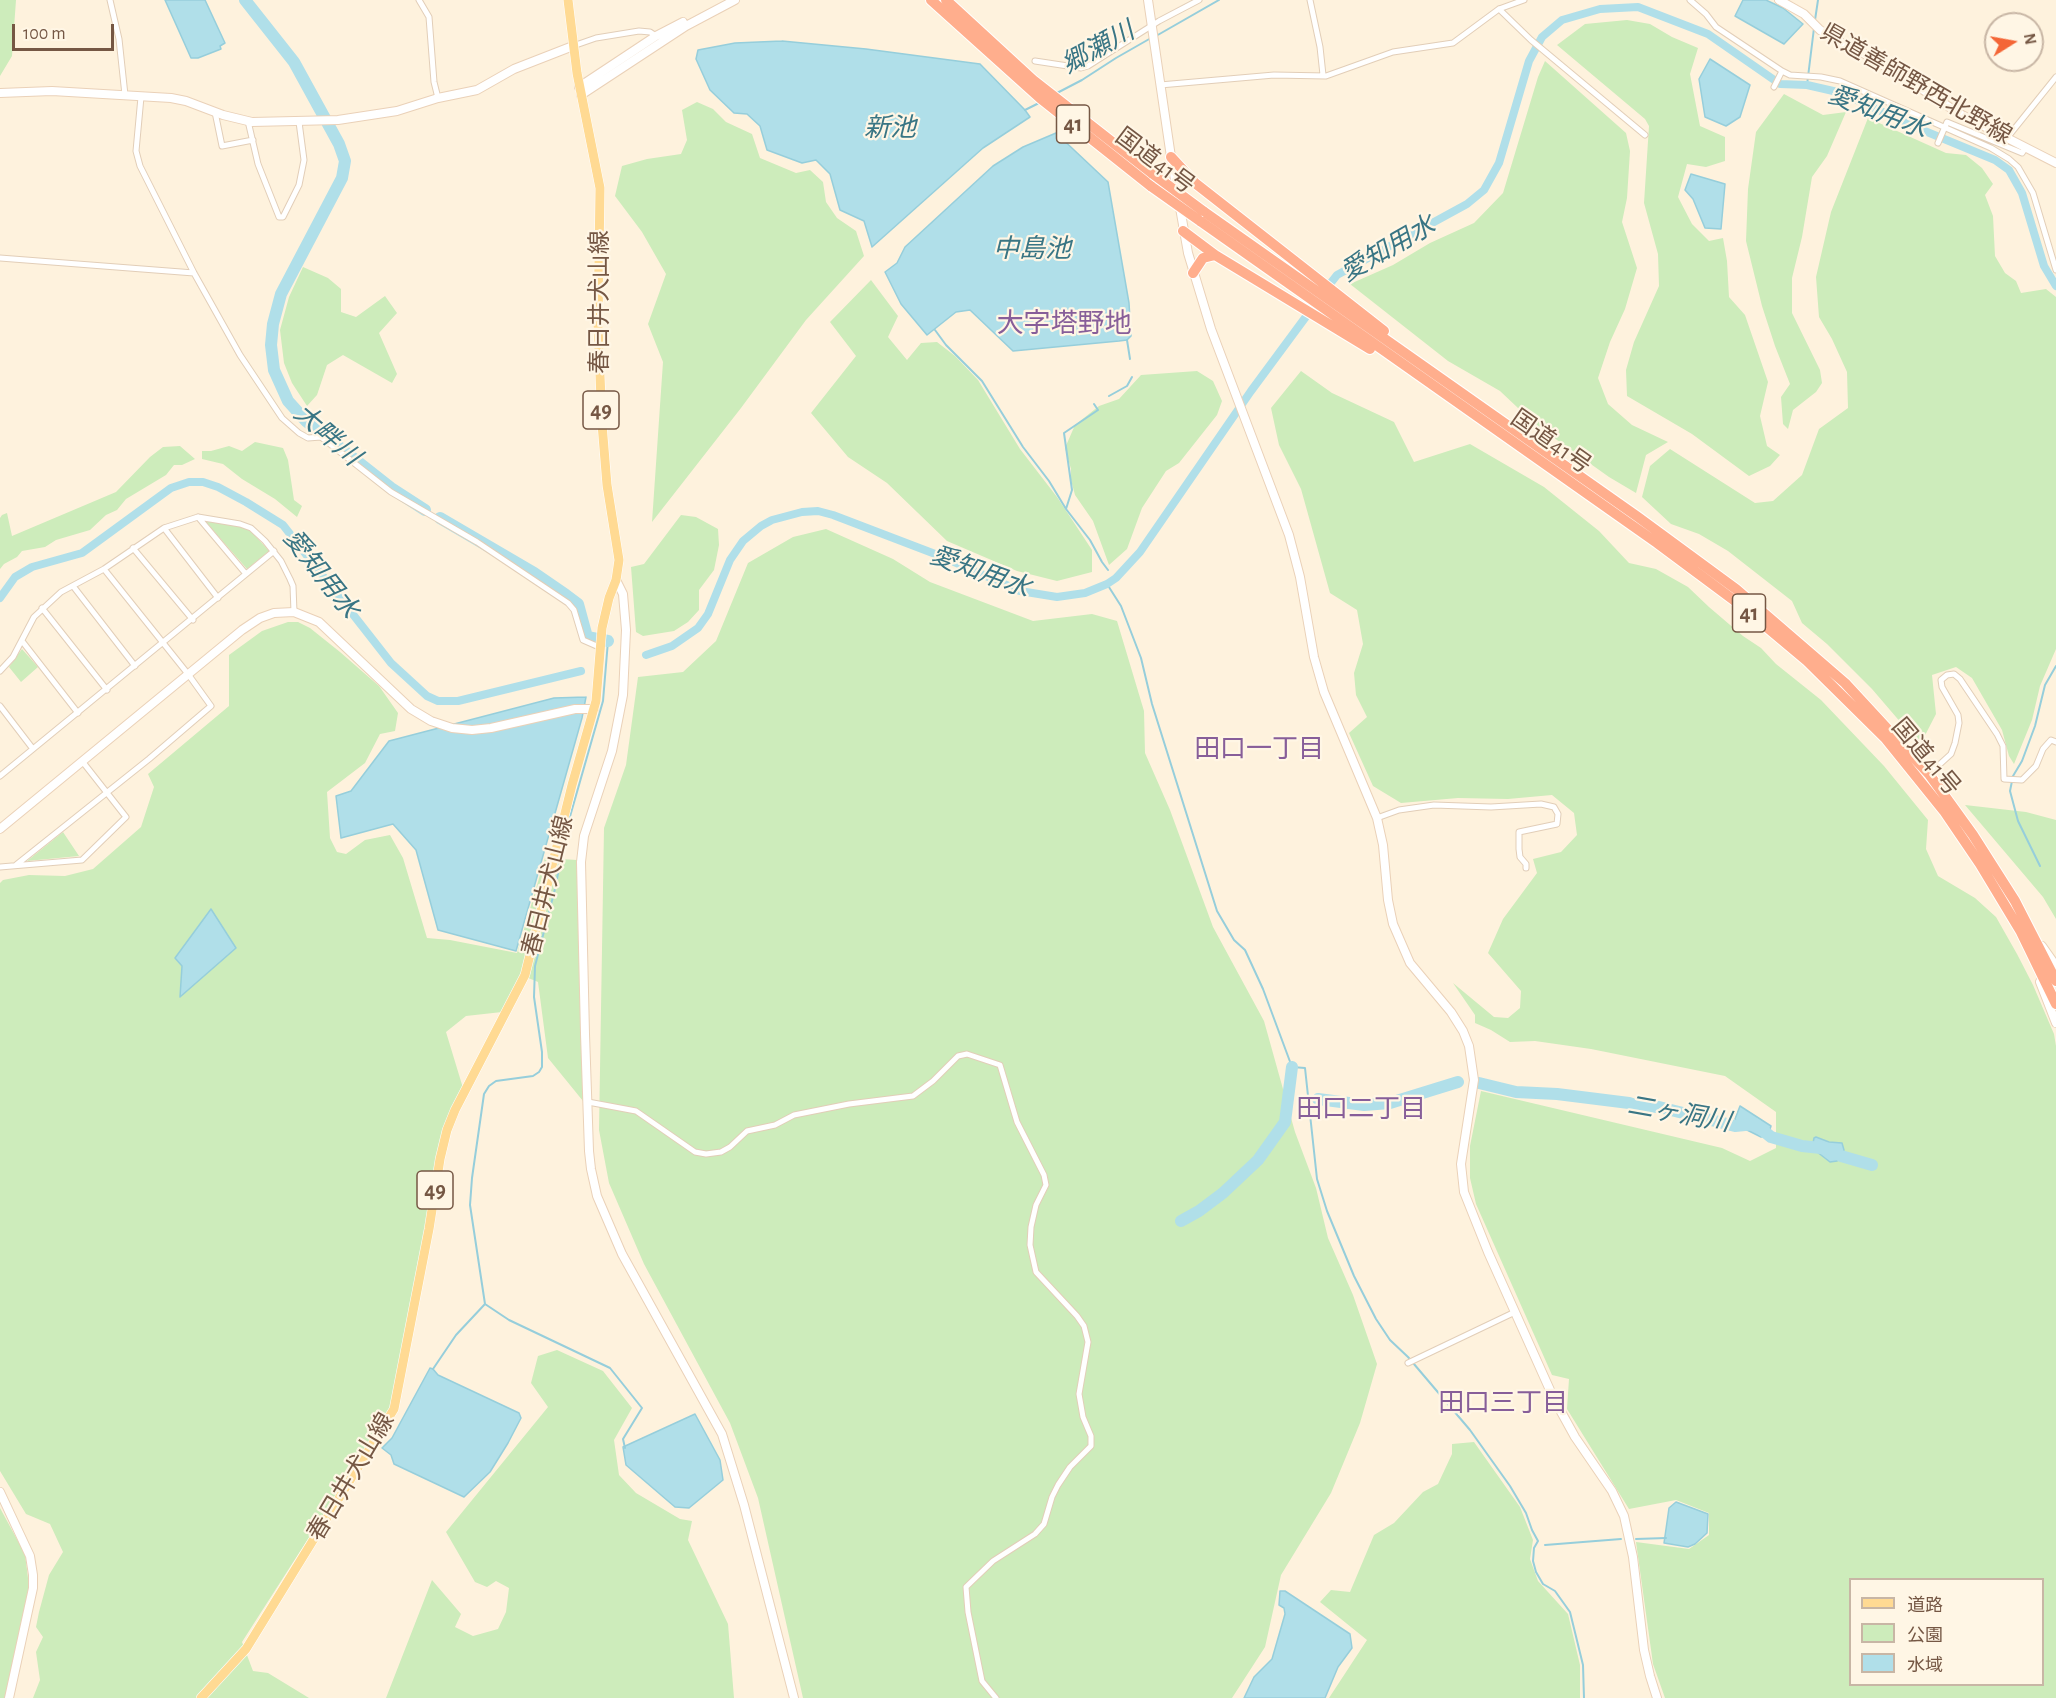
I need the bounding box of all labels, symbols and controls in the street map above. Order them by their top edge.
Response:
scale bar [15,12,117,50]
north arrow [1984,12,2044,72]
water label: 郷瀬川 [1056,15,1140,81]
street label: 県道善師野西北野線 [1815,18,2017,150]
text: 100 m [23,25,66,43]
text: N [2021,32,2039,46]
water label: 愛知用水 [1824,79,1932,145]
road number: 41 [1056,105,1090,143]
water label: 新池 [864,112,916,144]
street label: 国道41号 [1110,122,1200,200]
water label: 愛知用水 [1335,209,1441,289]
street label: 春日井犬山線 [586,230,614,374]
water label: 中島池 [993,233,1071,265]
district label: 大字塔野地 [997,308,1131,340]
road number: 49 [583,391,619,429]
water label: 大畔川 [287,398,367,472]
street label: 国道41号 [1505,404,1597,480]
water label: 愛知用水 [277,523,365,625]
water label: 愛知用水 [926,540,1034,604]
road number: 41 [1732,594,1766,632]
street label: 国道41号 [1885,713,1967,801]
district label: 田口一丁目 [1194,733,1324,765]
street label: 春日井犬山線 [517,813,579,959]
water label: 二ヶ洞川 [1625,1090,1733,1138]
district label: 田口二丁目 [1296,1093,1426,1125]
road number: 49 [417,1171,453,1209]
district label: 田口三丁目 [1438,1387,1568,1419]
street label: 春日井犬山線 [302,1408,400,1546]
legend [1849,1578,2044,1686]
text: 道路 [1907,1597,1943,1615]
text: 公園 [1907,1627,1943,1645]
text: 水域 [1907,1657,1943,1675]

